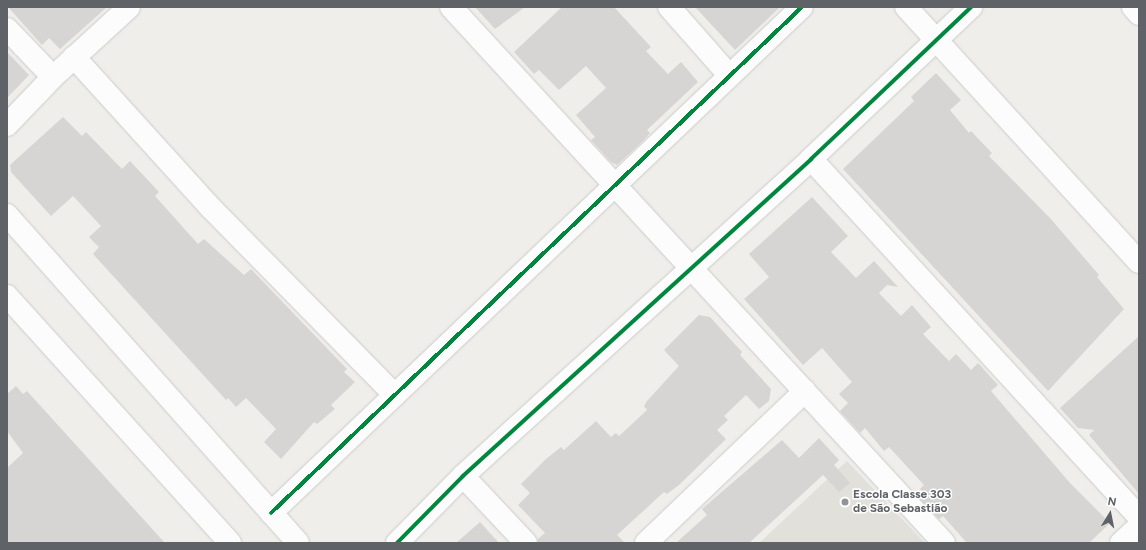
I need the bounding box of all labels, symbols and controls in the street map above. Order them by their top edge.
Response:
place label: Escola Classe 303 de São Sebastião [853,488,951,516]
north arrow [1090,494,1130,534]
text: N [1107,495,1117,509]
marker: Escola Classe 303 de São Sebastião [840,497,850,507]

